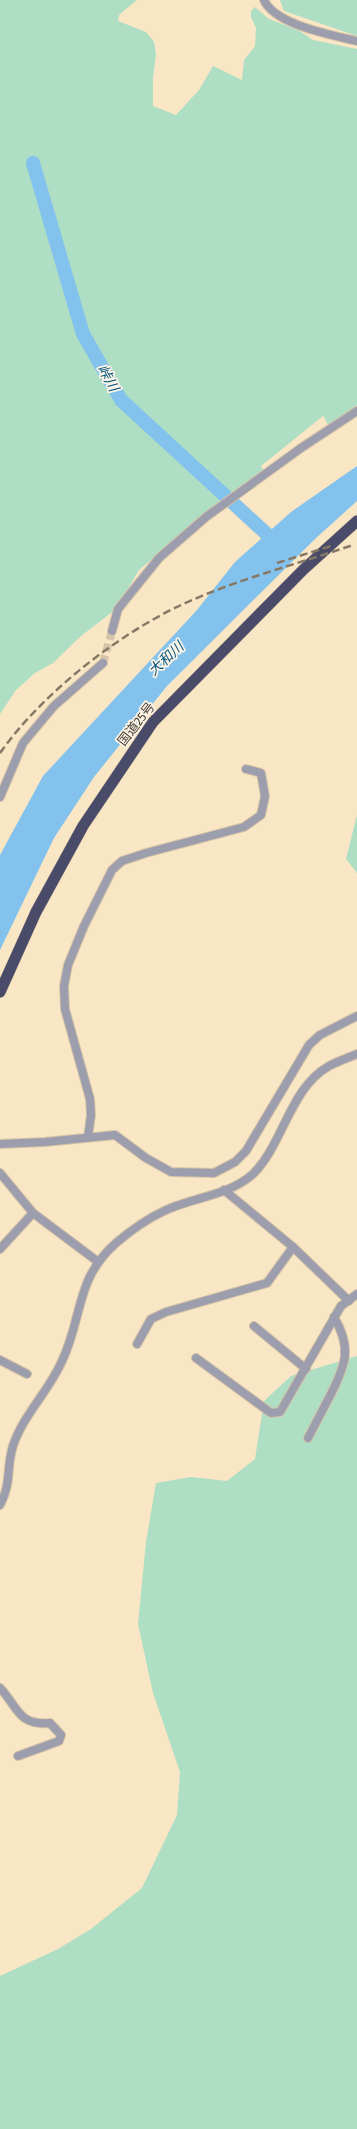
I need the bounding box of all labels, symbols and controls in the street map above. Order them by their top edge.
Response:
water label: 峠川 [94,362,123,396]
water label: 大和川 [145,637,189,680]
street label: 国道25号 [114,699,158,749]

